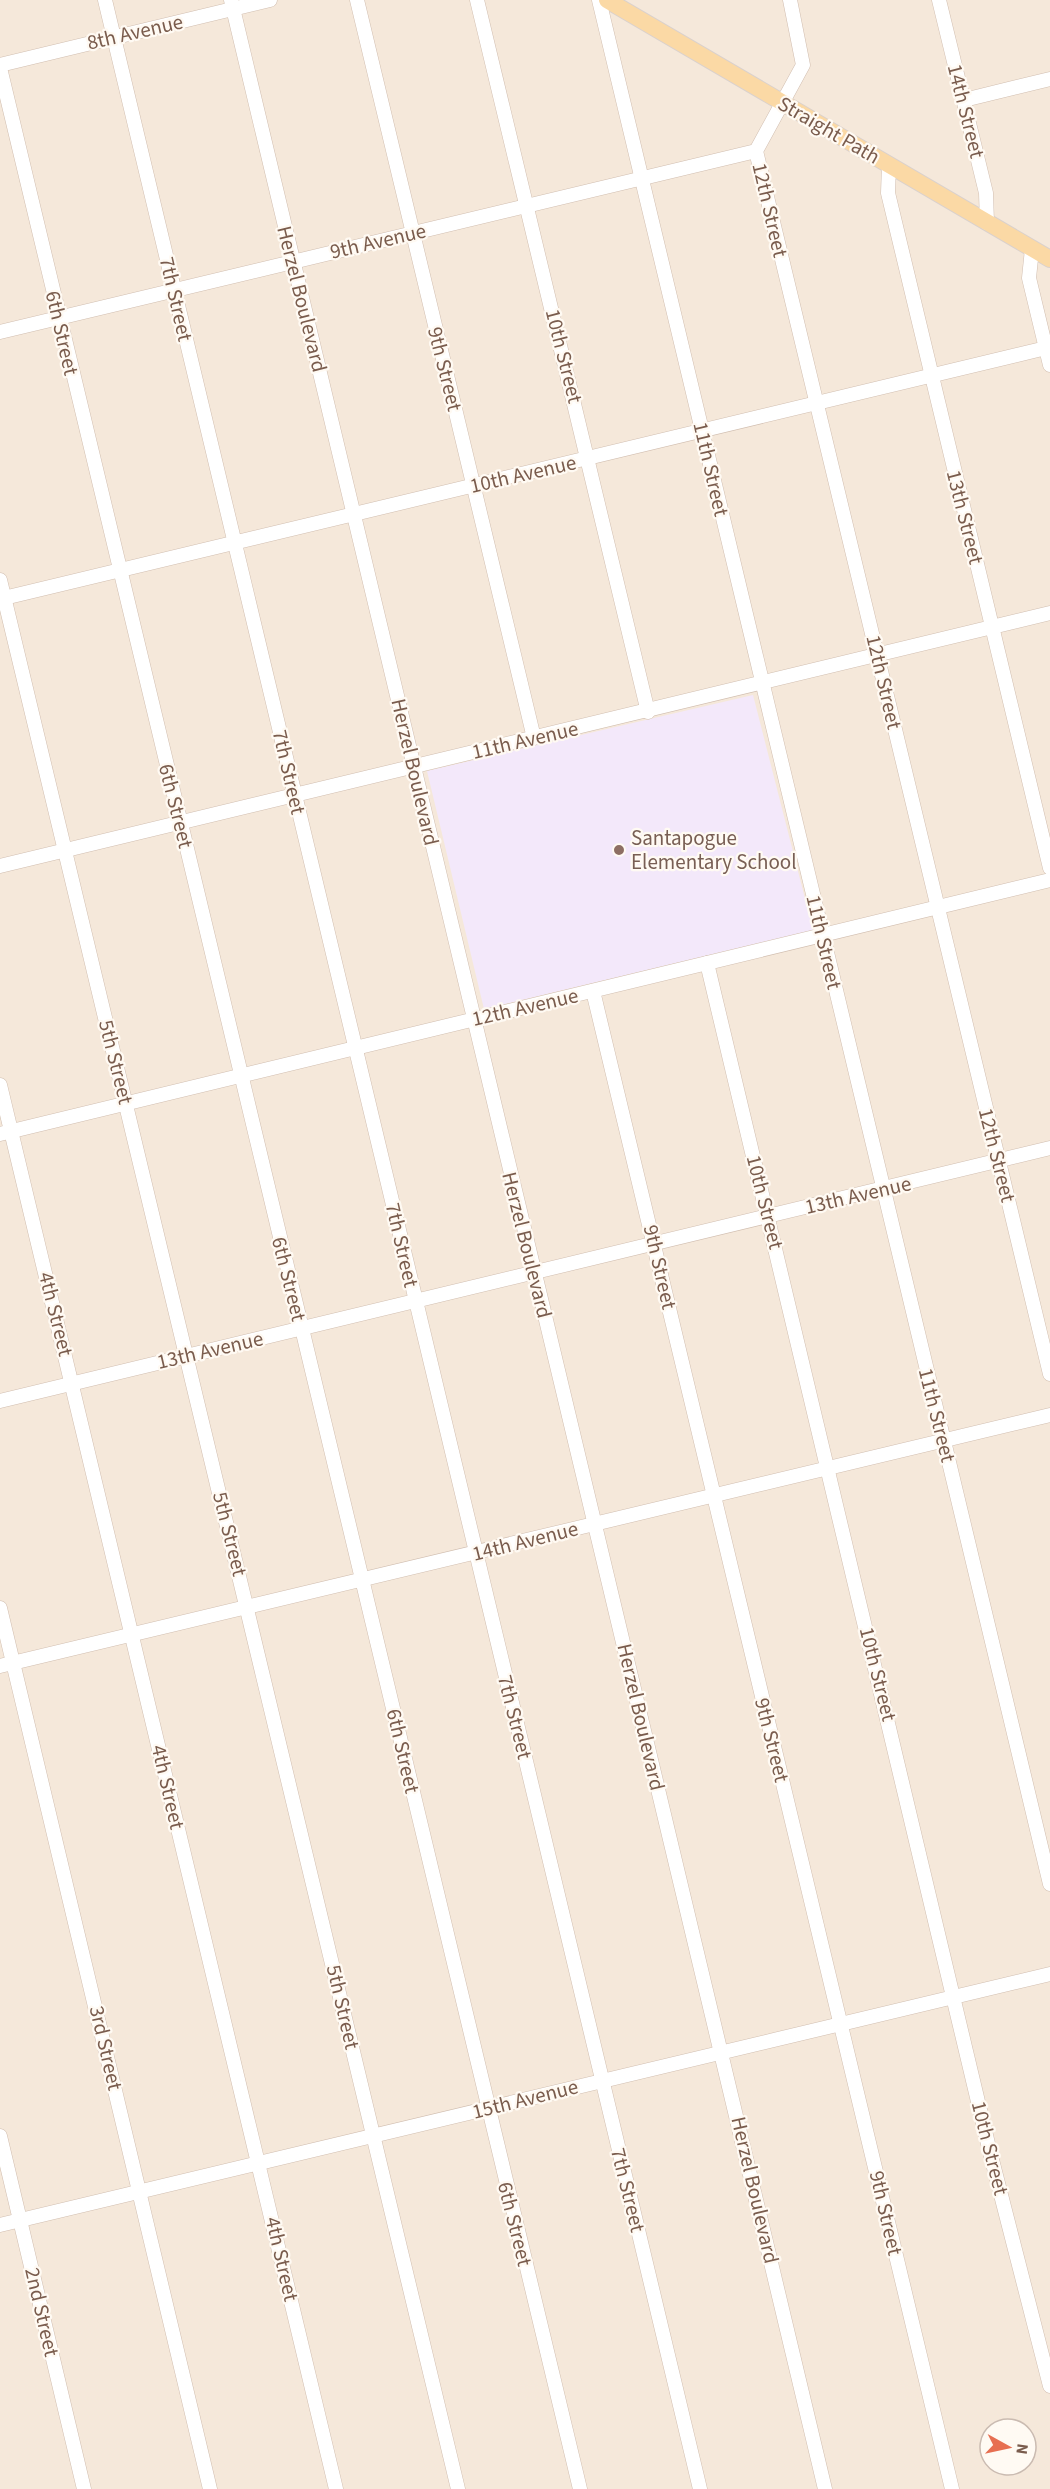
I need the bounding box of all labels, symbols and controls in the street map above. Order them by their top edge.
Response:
street label: 8th Avenue [84,6,186,58]
street label: 14th Street [940,61,992,161]
street label: Straight Path [772,89,886,171]
street label: 12th Street [745,160,795,260]
street label: 9th Avenue [327,215,429,267]
street label: Herzel Boulevard [269,223,335,375]
street label: 7th Street [152,254,200,344]
street label: 6th Street [38,288,86,378]
street label: 10th Street [538,306,590,406]
street label: 9th Street [420,324,470,414]
street label: 11th Street [686,419,736,519]
street label: 10th Avenue [467,447,579,501]
street label: 13th Street [939,467,991,567]
street label: 12th Street [859,632,909,732]
street label: Herzel Boulevard [384,696,446,848]
street label: 11th Avenue [469,713,581,767]
street label: 7th Street [265,727,313,817]
street label: 6th Street [151,761,201,851]
place label: Santapogue Elementary School [631,823,797,877]
marker: Santapogue Elementary School [612,843,626,857]
street label: 11th Street [799,892,849,992]
street label: 12th Avenue [469,980,581,1034]
street label: 5th Street [91,1017,141,1107]
street label: 12th Street [971,1105,1023,1205]
street label: 10th Street [739,1152,791,1252]
street label: 13th Avenue [802,1168,914,1222]
street label: Herzel Boulevard [494,1169,560,1321]
street label: 7th Street [378,1200,426,1290]
street label: 9th Street [636,1222,684,1312]
street label: 6th Street [264,1234,314,1324]
street label: 4th Street [31,1269,81,1359]
street label: 13th Avenue [154,1323,266,1377]
street label: 11th Street [911,1365,963,1465]
street label: 5th Street [205,1489,255,1579]
street label: 14th Avenue [469,1513,581,1569]
street label: 10th Street [852,1624,904,1724]
street label: Herzel Boulevard [610,1641,672,1793]
street label: 7th Street [490,1672,540,1762]
street label: 9th Street [747,1695,797,1785]
street label: 6th Street [379,1706,427,1796]
street label: 4th Street [144,1742,192,1832]
street label: 5th Street [319,1962,367,2052]
street label: 3rd Street [82,2003,130,2093]
street label: 15th Avenue [469,2071,581,2127]
street label: 10th Street [964,2098,1016,2198]
street label: Herzel Boulevard [724,2114,786,2266]
street label: 7th Street [603,2145,653,2235]
street label: 9th Street [862,2168,910,2258]
street label: 6th Street [490,2179,540,2269]
street label: 4th Street [258,2214,306,2304]
street label: 2nd Street [17,2265,67,2359]
north arrow [978,2417,1038,2477]
text: N [1010,2442,1033,2456]

